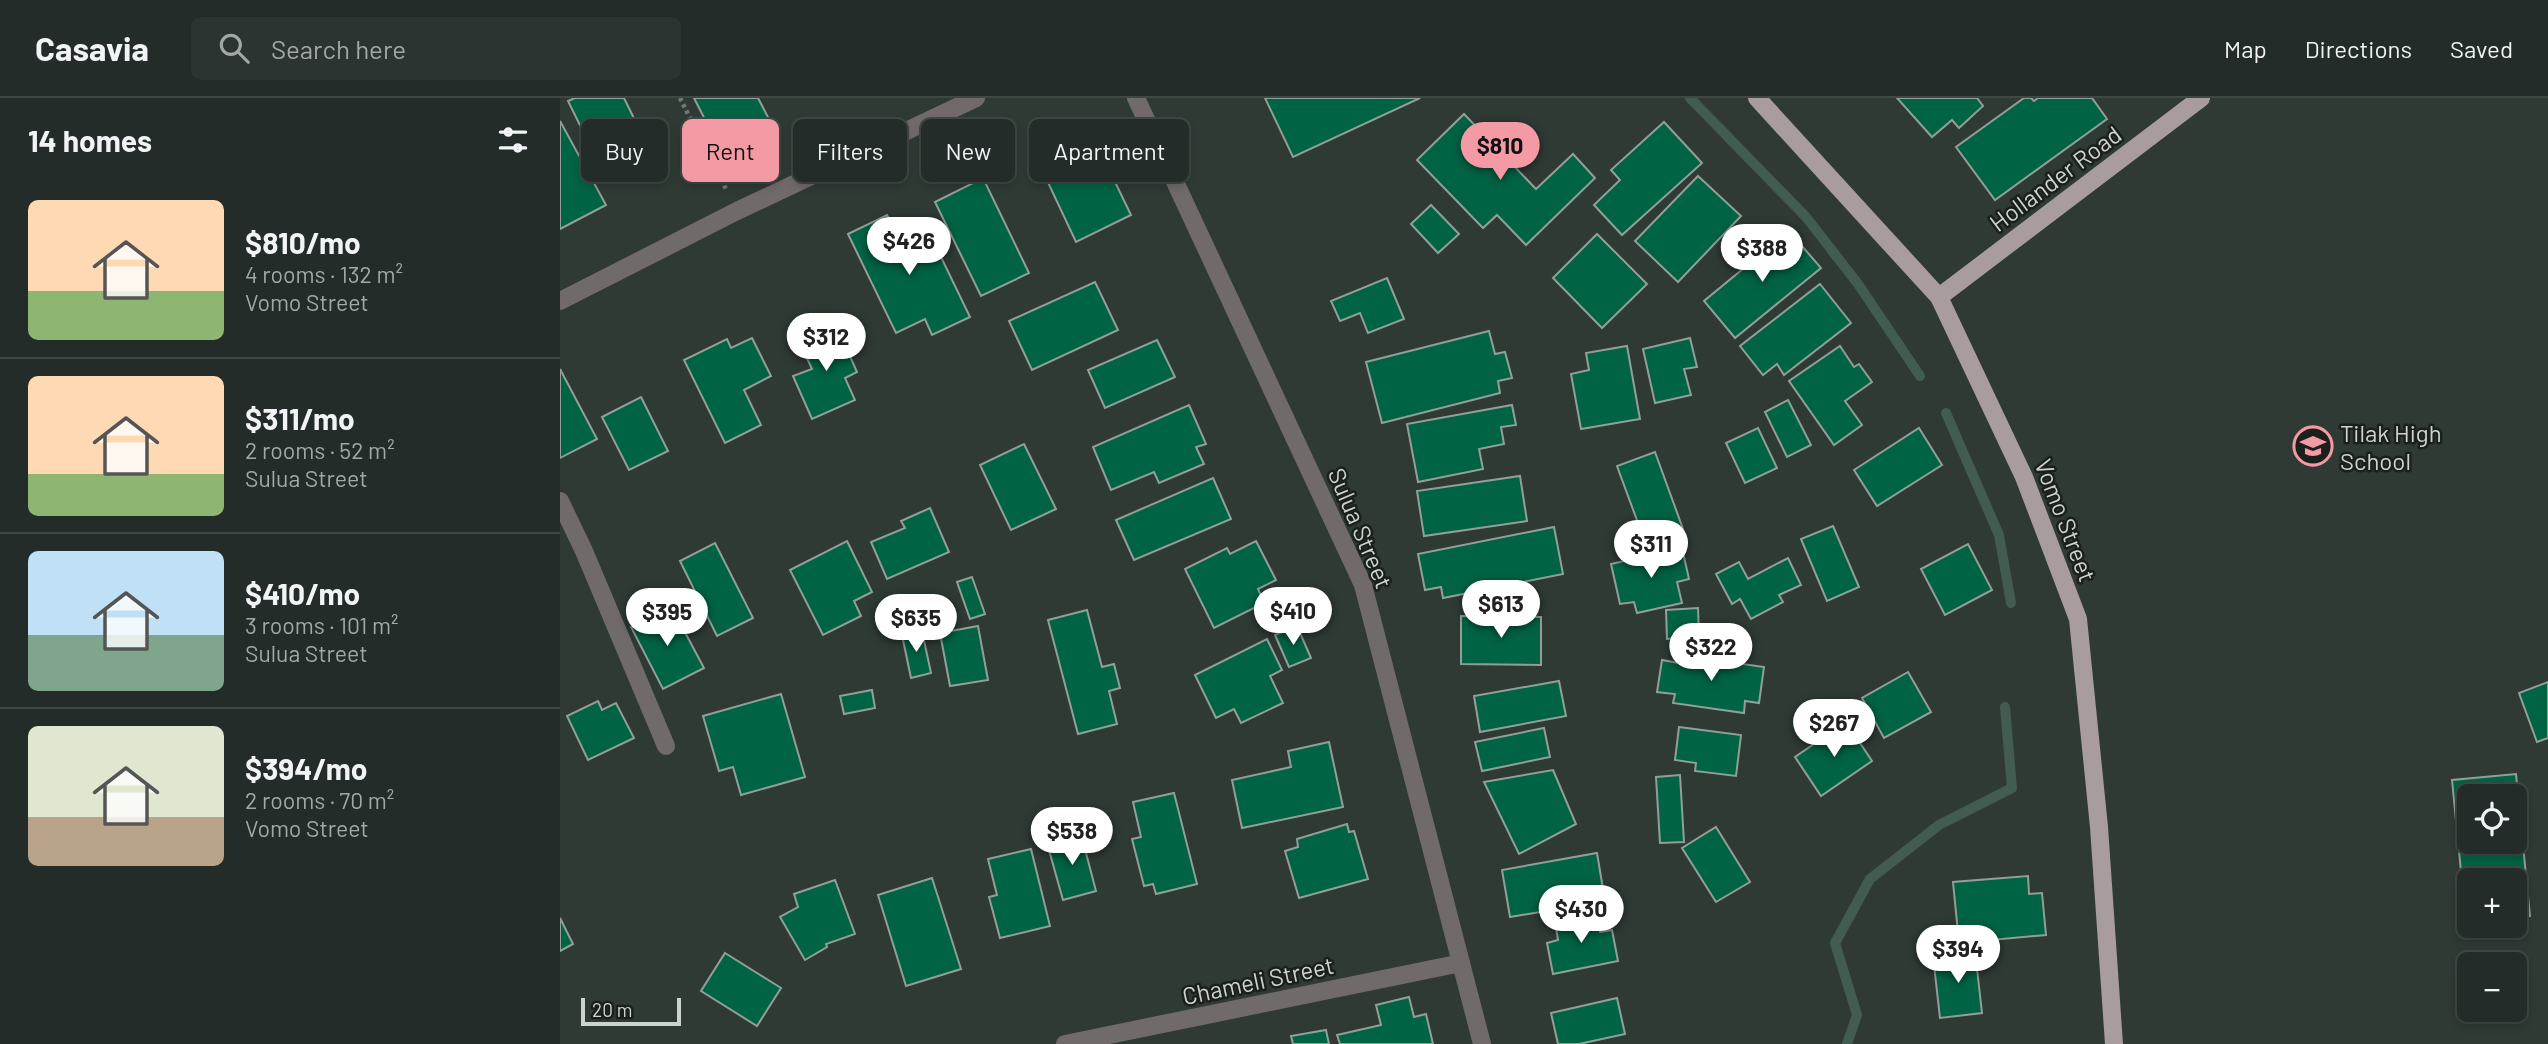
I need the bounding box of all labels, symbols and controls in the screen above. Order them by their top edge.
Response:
search box [191,17,681,80]
text: Casavia [35,28,149,68]
icon: search [215,29,253,67]
text: Search here [271,33,406,64]
text: Map [2224,34,2267,63]
text: Directions [2305,34,2412,63]
text: Saved [2450,34,2513,63]
chip: Buy [581,119,668,182]
chip: Rent [682,119,779,182]
chip: Filters [793,119,907,182]
chip: New [921,119,1015,182]
chip: Apartment [1029,119,1189,182]
street label: Hollander Road [1983,119,2127,237]
icon: filters [494,121,532,159]
text: 14 homes [28,122,152,158]
pin: $810 [1459,122,1541,182]
text: $810 [1477,131,1523,159]
pin: $426 [868,218,950,277]
text: $810/mo [245,224,361,260]
pin: $388 [1721,225,1803,284]
text: $426 [883,226,935,254]
icon: home [84,228,168,312]
text: $388 [1737,233,1787,261]
text: 4 rooms · 132 m² [245,260,403,288]
text: Vomo Street [245,288,369,316]
pin: $312 [785,314,867,373]
text: $312 [803,322,849,350]
text: $311/mo [245,400,355,436]
icon: home [84,404,168,488]
place label: Tilak High School [2340,418,2442,475]
school or university icon: Tilak High School [2292,425,2334,467]
text: 2 rooms · 52 m² [245,436,395,464]
street label: Vomo Street [2029,455,2103,585]
street label: Sulua Street [1323,463,1399,593]
text: Sulua Street [245,464,368,492]
pin: $311 [1610,520,1692,580]
text: $311 [1630,529,1672,557]
text: $410/mo [245,575,360,611]
icon: home [84,579,168,663]
pin: $613 [1460,580,1542,640]
pin: $395 [626,588,708,648]
pin: $410 [1252,588,1334,647]
text: $613 [1478,589,1524,617]
pin: $635 [875,594,957,654]
text: $410 [1270,596,1316,624]
text: $395 [642,597,692,625]
text: $635 [891,603,941,631]
text: 3 rooms · 101 m² [245,611,398,639]
pin: $322 [1670,624,1752,683]
text: $322 [1685,632,1737,660]
text: Sulua Street [245,639,368,667]
pin: $267 [1793,700,1875,759]
text: $267 [1809,708,1859,736]
text: $394/mo [245,750,367,786]
icon: home [84,754,168,838]
map controls [2457,784,2527,1022]
button: locate [2457,784,2527,854]
text: 2 rooms · 70 m² [245,786,394,814]
pin: $538 [1031,808,1113,867]
text: Vomo Street [245,814,369,842]
text: $538 [1047,816,1097,844]
button: + [2457,868,2527,938]
pin: $430 [1540,886,1622,945]
text: $430 [1555,894,1607,922]
pin: $394 [1917,926,1999,985]
text: $394 [1932,934,1984,962]
street label: Chameli Street [1180,950,1336,1010]
button: − [2457,952,2527,1022]
scale bar [581,995,681,1027]
text: 20 m [592,998,632,1021]

